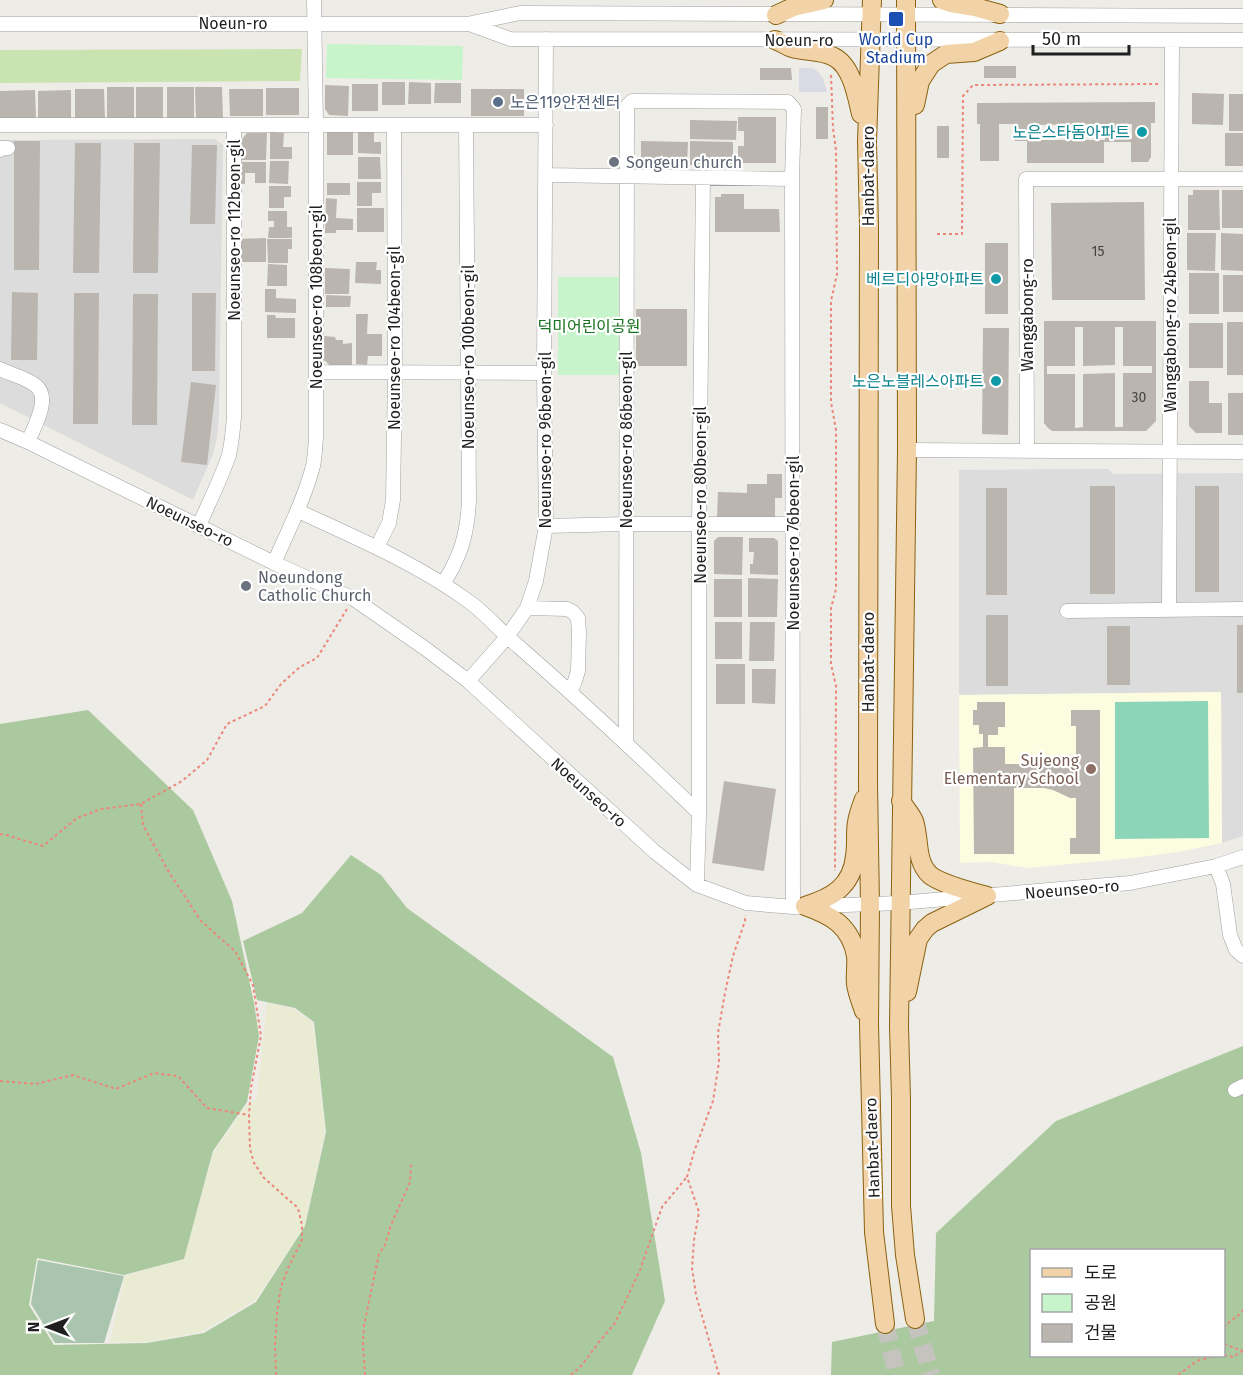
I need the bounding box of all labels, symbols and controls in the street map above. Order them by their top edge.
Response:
marker: World Cup Stadium [887,10,905,28]
street label: Noeun-ro [198,14,268,33]
scale bar [1033,18,1129,56]
text: 50 m [1042,28,1081,50]
place label: World Cup Stadium [859,30,933,67]
street label: Noeun-ro [764,31,834,50]
place label: 노은119안전센터 [510,93,620,112]
marker: 노은119안전센터 [491,95,505,109]
place label: 노은스타돔아파트 [1012,123,1130,142]
marker: 노은스타돔아파트 [1135,125,1149,139]
street label: Hanbat-daero [859,126,878,226]
street label: Noeunseo-ro 112beon-gil [225,139,244,321]
place label: Songeun church [626,153,742,172]
marker: Songeun church [607,155,621,169]
street label: Noeunseo-ro 108beon-gil [307,204,326,389]
street label: Wanggabong-ro 24beon-gil [1161,217,1180,412]
house number: 15 [1091,243,1105,260]
street label: Noeunseo-ro 104beon-gil [385,246,404,430]
street label: Wanggabong-ro [1018,258,1037,372]
street label: Noeunseo-ro 100beon-gil [459,264,478,449]
place label: 베르디아망아파트 [866,270,984,289]
marker: 베르디아망아파트 [989,272,1003,286]
park label: 덕미어린이공원 [537,317,641,336]
street label: Noeunseo-ro 96beon-gil [536,351,555,528]
street label: Noeunseo-ro 86beon-gil [617,351,636,529]
place label: 노은노블레스아파트 [852,372,984,391]
marker: 노은노블레스아파트 [989,374,1003,388]
house number: 30 [1132,389,1147,406]
street label: Noeunseo-ro 80beon-gil [691,406,710,584]
street label: Noeunseo-ro 76beon-gil [784,455,803,631]
street label: Noeunseo-ro [143,492,237,551]
place label: Noeundong Catholic Church [258,568,371,605]
marker: Noeundong Catholic Church [239,579,253,593]
street label: Hanbat-daero [859,612,878,712]
place label: Sujeong Elementary School [944,751,1080,788]
street label: Noeunseo-ro [547,754,630,831]
marker: Sujeong Elementary School [1084,762,1098,776]
street label: Noeunseo-ro [1024,876,1120,903]
street label: Hanbat-daero [861,1097,884,1199]
legend [1030,1249,1225,1357]
text: 도로 [1084,1262,1117,1284]
text: 공원 [1084,1292,1117,1314]
north arrow [18,1297,78,1357]
text: N [24,1322,43,1332]
text: 건물 [1084,1322,1117,1344]

